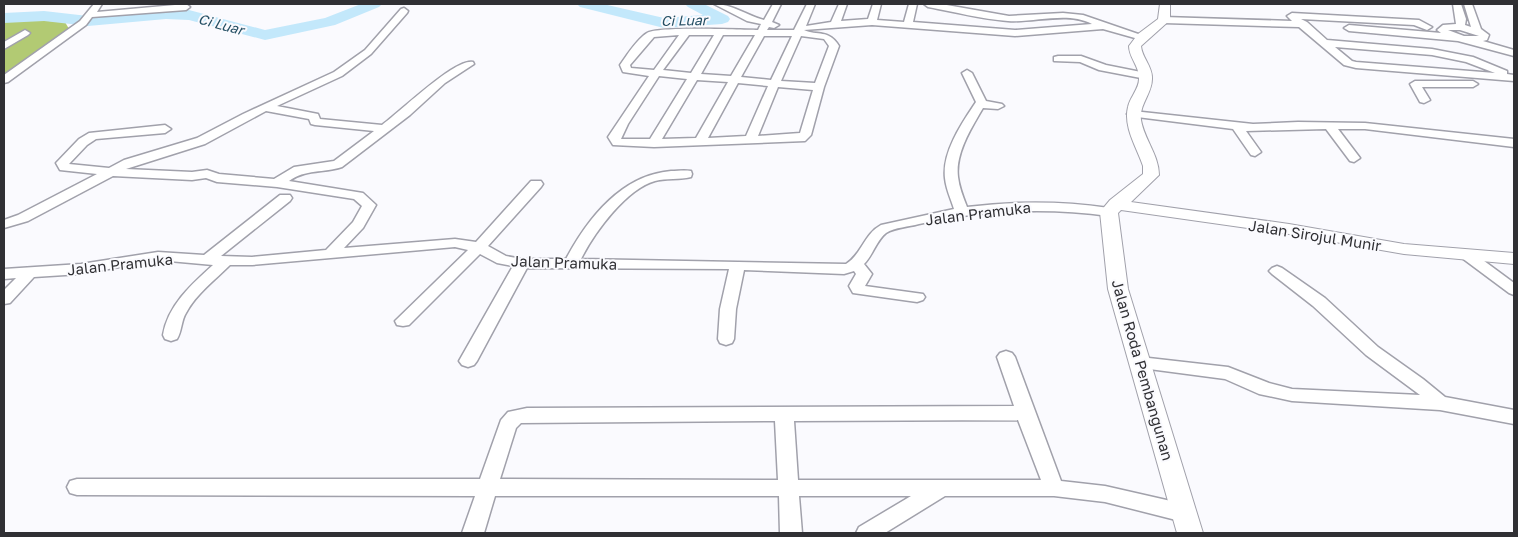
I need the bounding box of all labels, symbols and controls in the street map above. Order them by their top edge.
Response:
water label: Ci Luar [196,10,248,39]
water label: Ci Luar [661,11,710,29]
street label: Jalan Pramuka [924,198,1032,228]
street label: Jalan Sirojul Munir [1247,216,1383,254]
street label: Jalan Pramuka [66,249,174,279]
street label: Jalan Pramuka [511,251,617,273]
street label: Jalan Roda Pembangunan [1109,277,1177,463]

